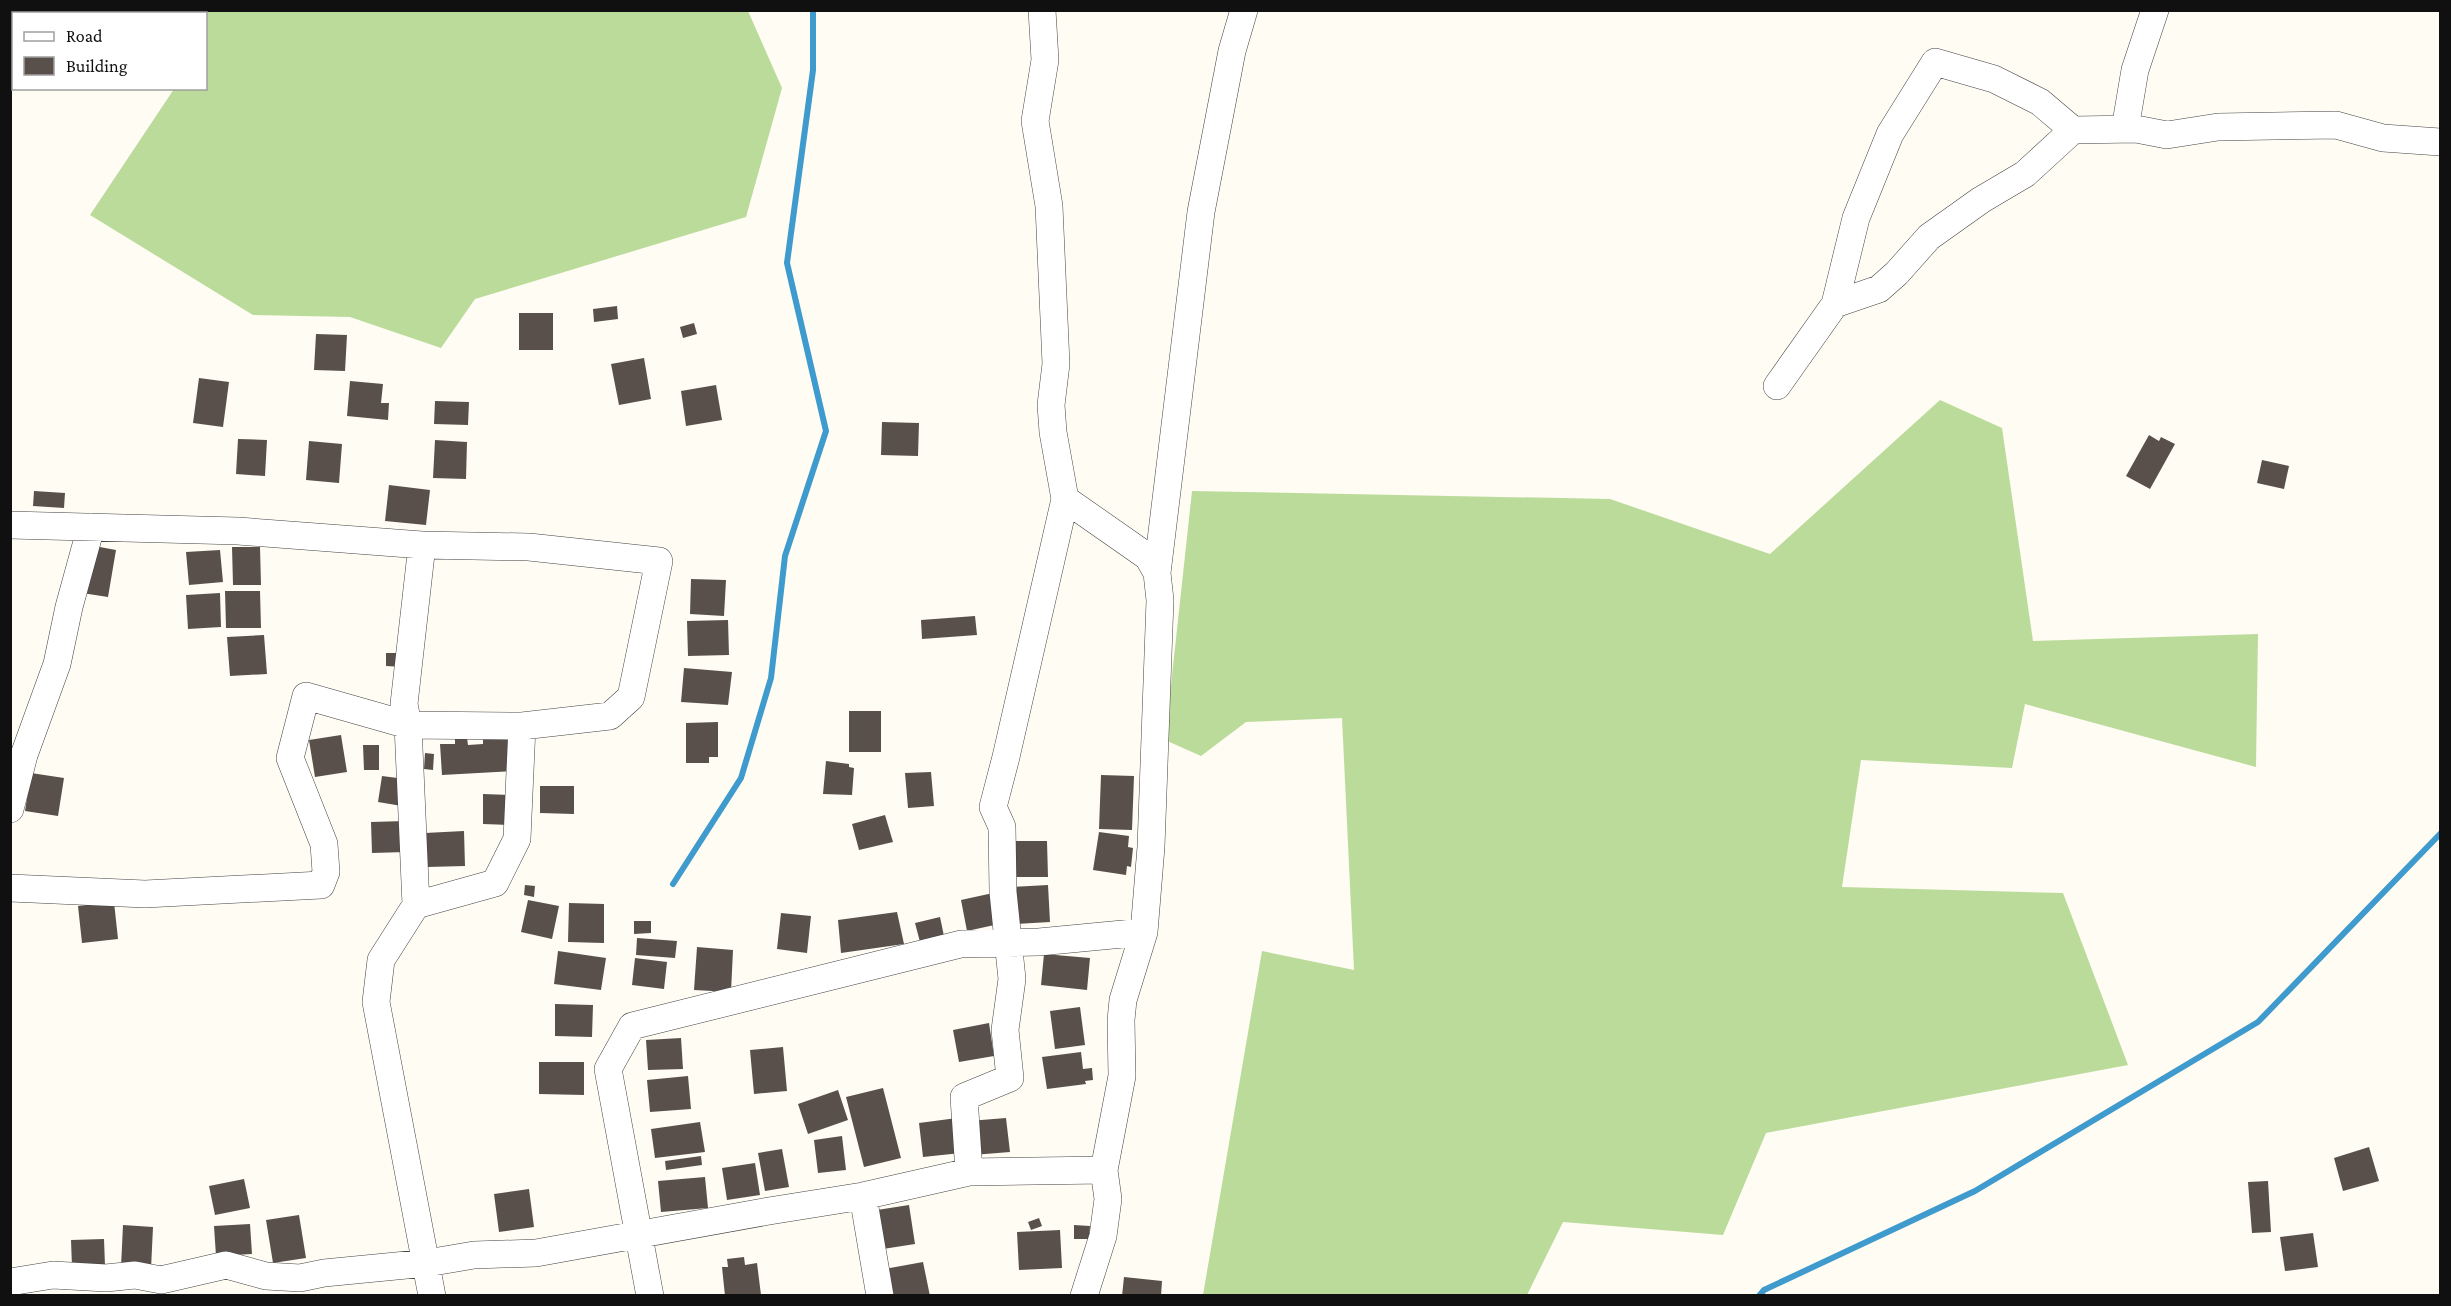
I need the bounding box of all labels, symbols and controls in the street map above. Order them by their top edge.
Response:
legend [12,12,207,90]
text: Road [66,26,103,46]
text: Building [66,56,128,76]

